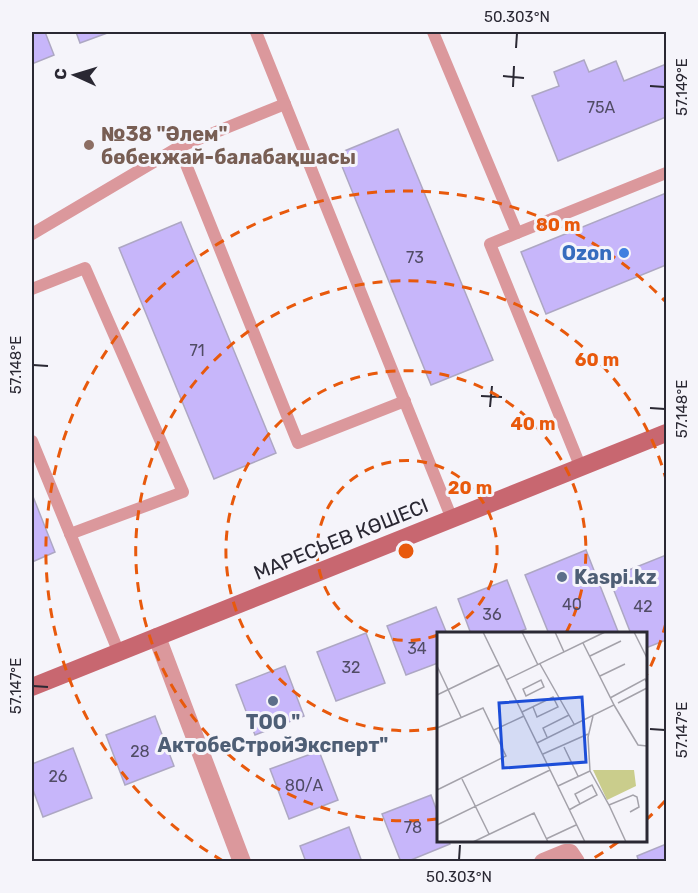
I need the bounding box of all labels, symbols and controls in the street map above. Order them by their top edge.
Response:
text: 50.303°N [484,8,550,26]
north arrow [45,45,105,105]
text: 57.149°E [673,58,691,116]
text: С [51,68,70,80]
house number: 75А [587,98,615,117]
place label: №38 "Әлем" бөбекжай-балабақшасы [101,122,356,169]
marker: №38 "Әлем" бөбекжай-балабақшасы [82,138,96,152]
text: 80 m [536,214,580,236]
place label: Ozon [562,241,612,265]
marker: Ozon [617,246,631,260]
house number: 73 [406,248,424,267]
text: 57.148°E [7,336,25,394]
house number: 71 [189,341,205,360]
text: 60 m [575,349,619,371]
text: 57.148°E [673,380,691,438]
text: 40 m [511,413,555,435]
text: 20 m [448,477,492,499]
street label: МАРЕСЬЕВ КӨШЕСІ [250,493,432,585]
centre of rings [396,541,416,561]
place label: Kaspi.kz [574,565,657,589]
marker: Kaspi.kz [555,570,569,584]
house number: 40 [562,595,582,614]
house number: 42 [633,597,653,616]
house number: 36 [482,605,502,624]
inset map [437,632,647,842]
house number: 34 [407,639,427,658]
text: 57.147°E [7,658,25,714]
house number: 32 [341,658,361,677]
marker: ТОО " АктобеСтройЭксперт" [266,694,280,708]
text: 57.147°E [673,702,691,758]
place label: ТОО " АктобеСтройЭксперт" [158,710,388,757]
house number: 28 [130,742,150,761]
house number: 26 [48,767,68,786]
house number: 80/А [285,776,323,795]
house number: 78 [404,818,422,837]
text: 50.303°N [426,868,492,886]

